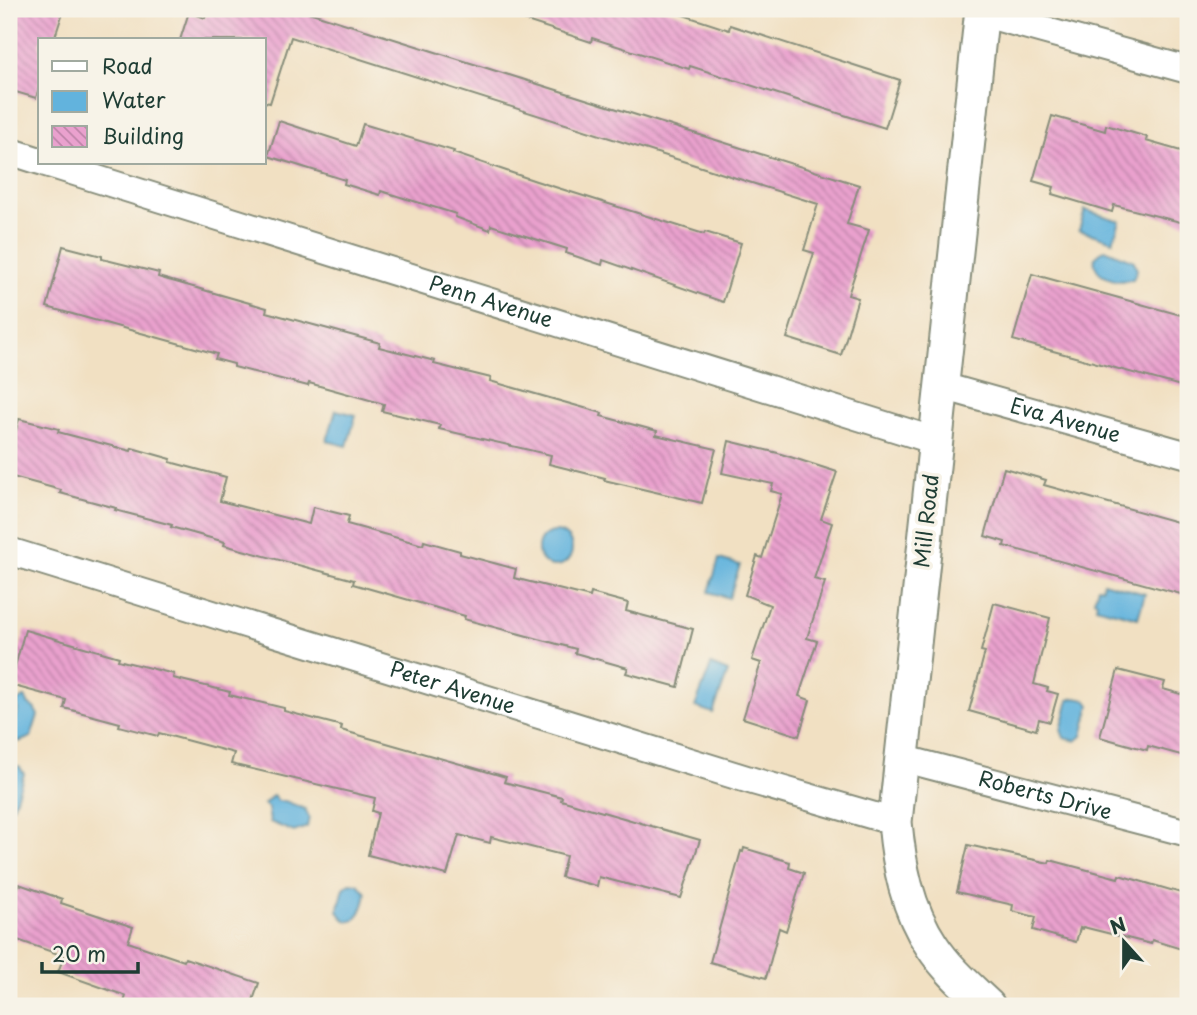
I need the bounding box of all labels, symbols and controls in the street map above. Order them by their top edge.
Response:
legend [38,38,266,164]
text: Road [102,49,153,81]
text: Water [102,83,166,115]
text: Building [102,119,184,151]
street label: Penn Avenue [425,266,557,334]
street label: Eva Avenue [1007,388,1125,449]
street label: Mill Road [904,472,946,569]
street label: Peter Avenue [386,652,520,721]
street label: Roberts Drive [975,761,1116,827]
north arrow [1088,906,1158,976]
text: N [1106,909,1130,941]
scale bar [42,931,138,975]
text: 20 m [52,937,106,969]

